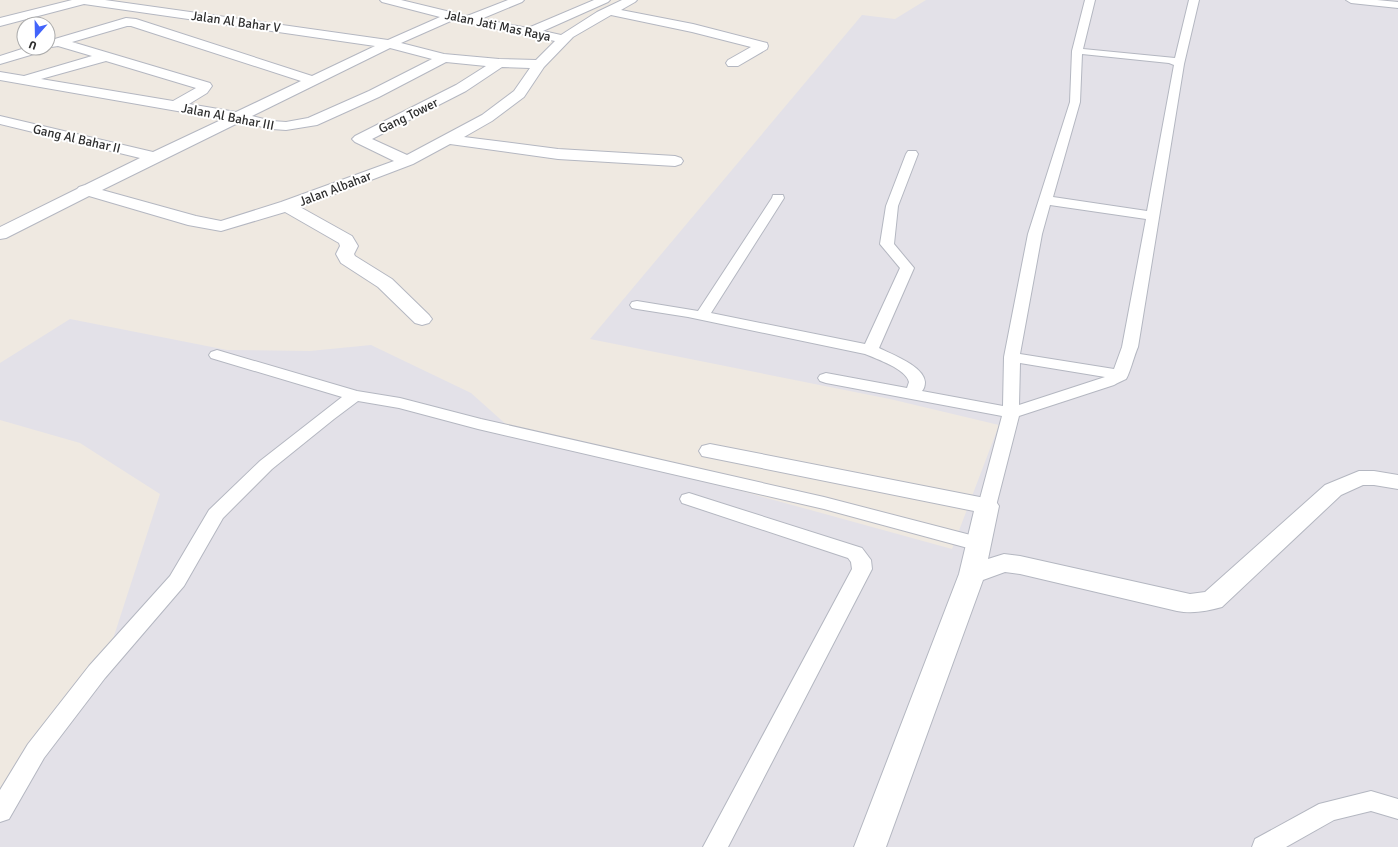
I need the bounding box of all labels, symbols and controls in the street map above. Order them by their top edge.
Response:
street label: Jalan Jati Mas Raya [443,7,552,45]
street label: Jalan Al Bahar V [190,8,282,36]
north arrow [16,16,56,56]
text: U [27,38,38,52]
street label: Gang Tower [376,95,441,137]
street label: Jalan Al Bahar III [180,100,276,134]
street label: Gang Al Bahar II [31,121,122,157]
street label: Jalan Albahar [297,168,374,210]

